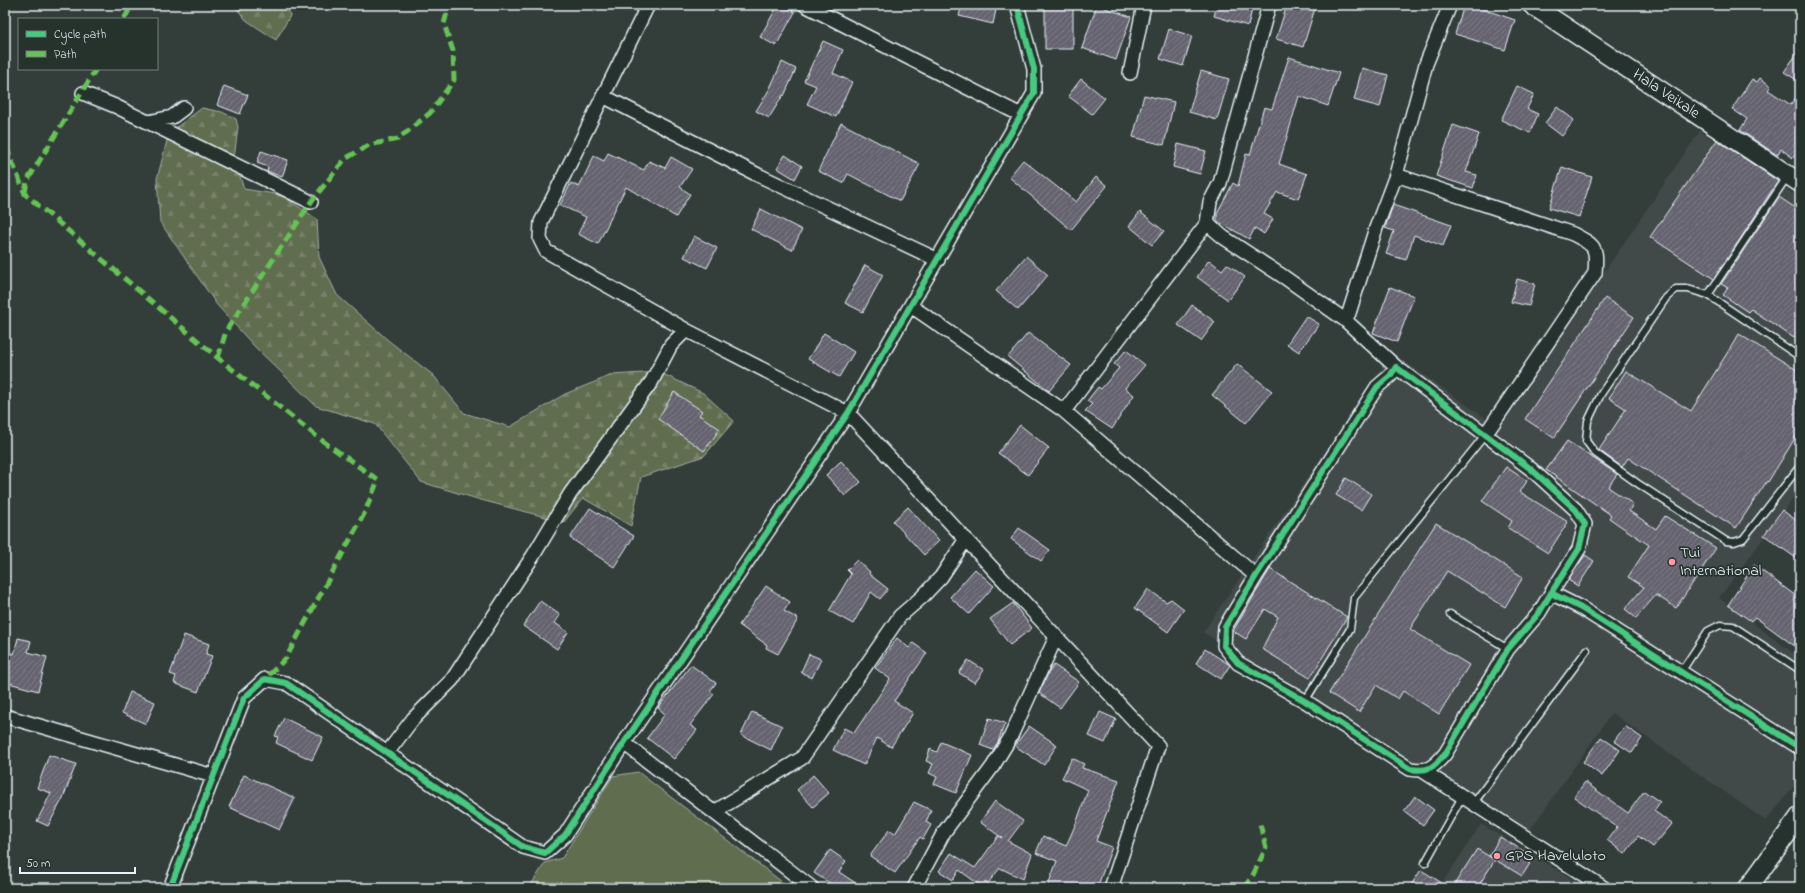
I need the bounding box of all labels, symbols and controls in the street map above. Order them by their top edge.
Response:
legend [18,18,158,70]
text: Cycle path [54,26,106,45]
text: Path [54,46,77,64]
street label: Hala Veikale [1628,63,1705,126]
place label: Tui International [1680,541,1762,583]
marker: Tui International [1667,557,1677,567]
place label: GPS Haveluloto [1505,844,1606,868]
scale bar [20,849,135,875]
marker: GPS Haveluloto [1492,851,1502,861]
text: 50 m [26,855,50,873]

